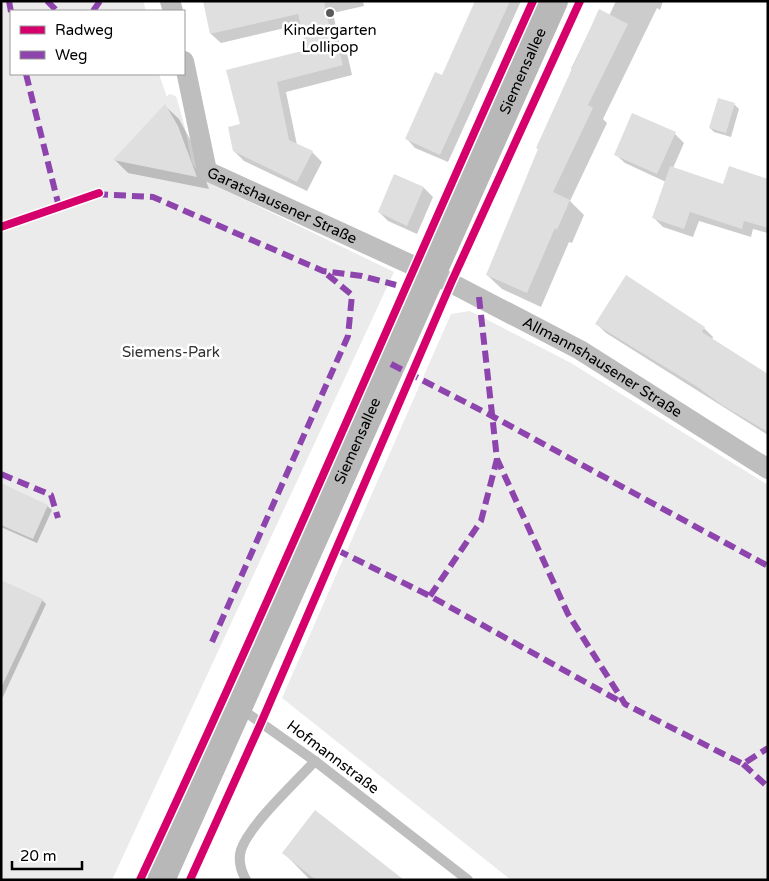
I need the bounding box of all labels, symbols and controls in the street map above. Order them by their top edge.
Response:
marker: Kindergarten Lollipop [324,7,336,19]
legend [10,10,185,75]
text: Radweg [55,21,113,39]
place label: Kindergarten Lollipop [283,21,377,56]
street label: Siemensallee [495,25,550,117]
text: Weg [55,46,87,64]
street label: Garatshausener Straße [204,163,360,248]
street label: Allmannshausener Straße [520,313,685,421]
park label: Siemens-Park [122,343,220,361]
street label: Siemensallee [330,395,385,487]
street label: Hofmannstraße [283,716,383,798]
scale bar [12,838,82,870]
text: 20 m [20,847,57,865]

